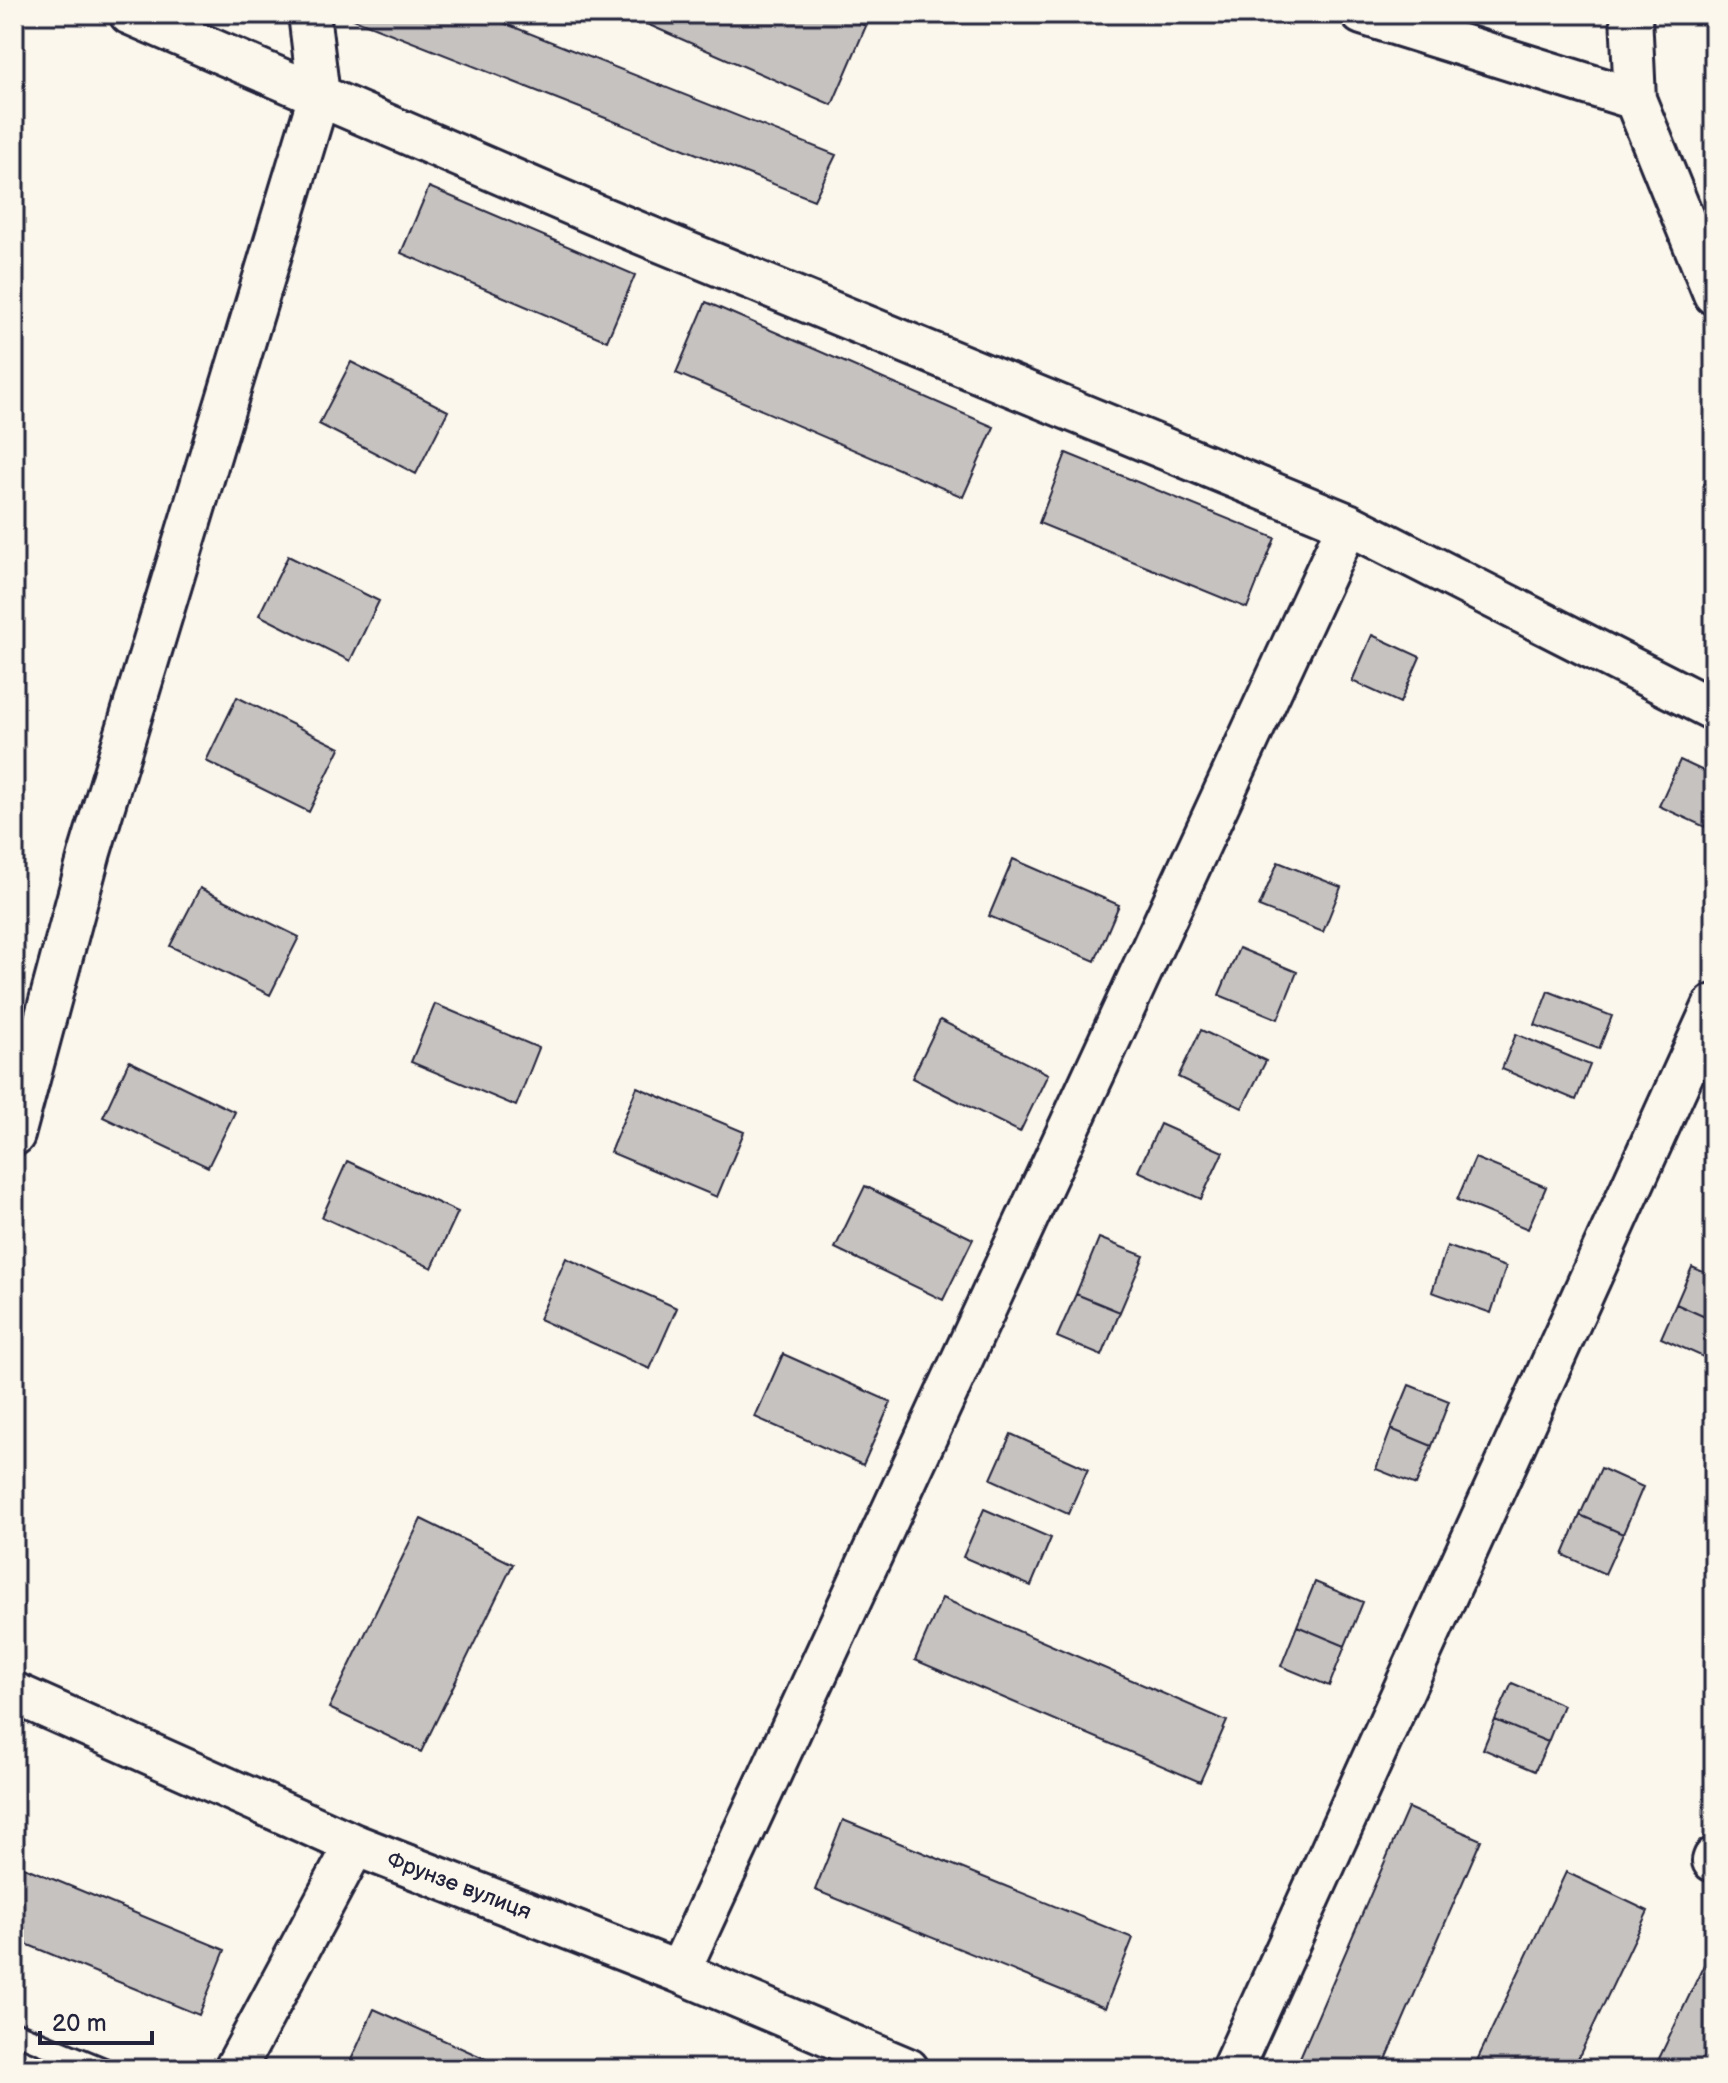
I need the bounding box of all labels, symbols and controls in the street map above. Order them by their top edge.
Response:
street label: Фрунзе вулиця [383,1846,535,1926]
scale bar [40,1995,152,2045]
text: 20 m [52,2009,107,2038]

